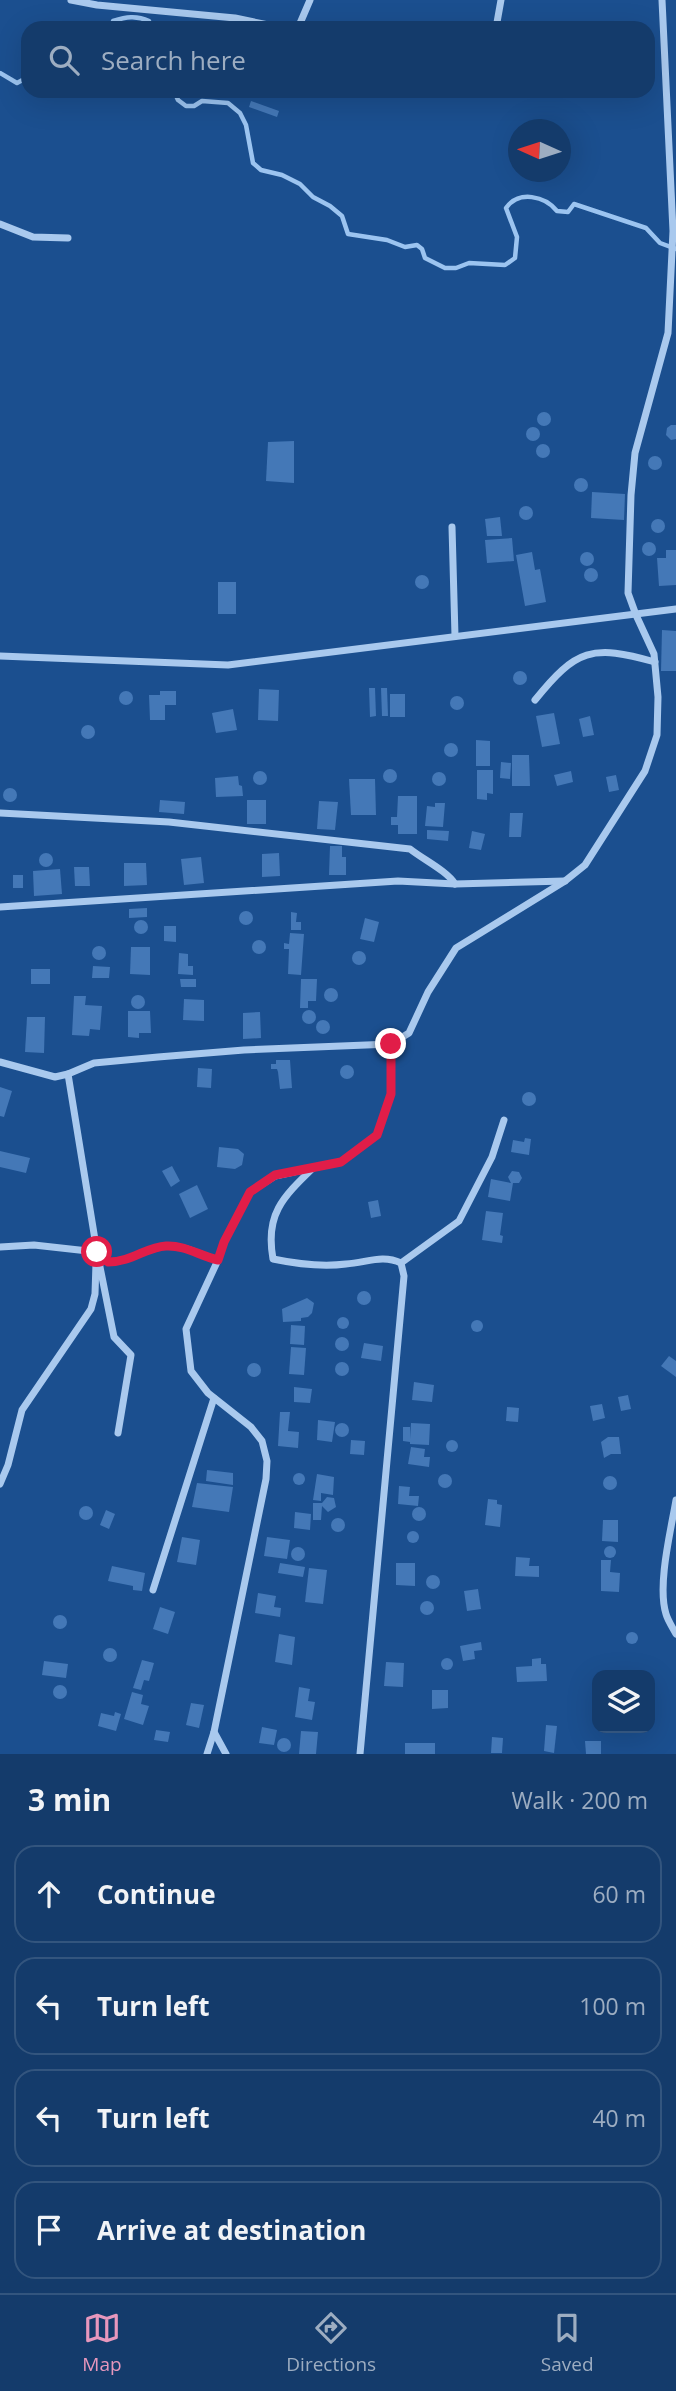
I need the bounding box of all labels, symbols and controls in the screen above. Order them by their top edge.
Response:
search box [21,21,655,98]
icon: search [45,41,83,79]
text: Search here [101,42,246,78]
north arrow [508,119,571,182]
route end [375,1028,406,1059]
route start [81,1236,112,1267]
map controls [592,1670,655,1733]
button: layers [592,1670,655,1733]
text: 3 min [28,1779,111,1820]
text: Walk · 200 m [511,1784,648,1816]
icon: ahead [30,1875,68,1913]
text: Continue [97,1876,216,1912]
text: 60 m [592,1878,646,1910]
icon: left [30,1987,68,2025]
text: Turn left [97,1988,209,2024]
text: 100 m [579,1990,646,2022]
icon: left [30,2099,68,2137]
text: Turn left [97,2100,209,2136]
text: 40 m [592,2102,646,2134]
icon: arrive [30,2211,68,2249]
text: Arrive at destination [97,2212,366,2248]
tab: Map [82,2309,122,2377]
tab: Directions [286,2309,376,2377]
tab: Saved [541,2309,594,2377]

